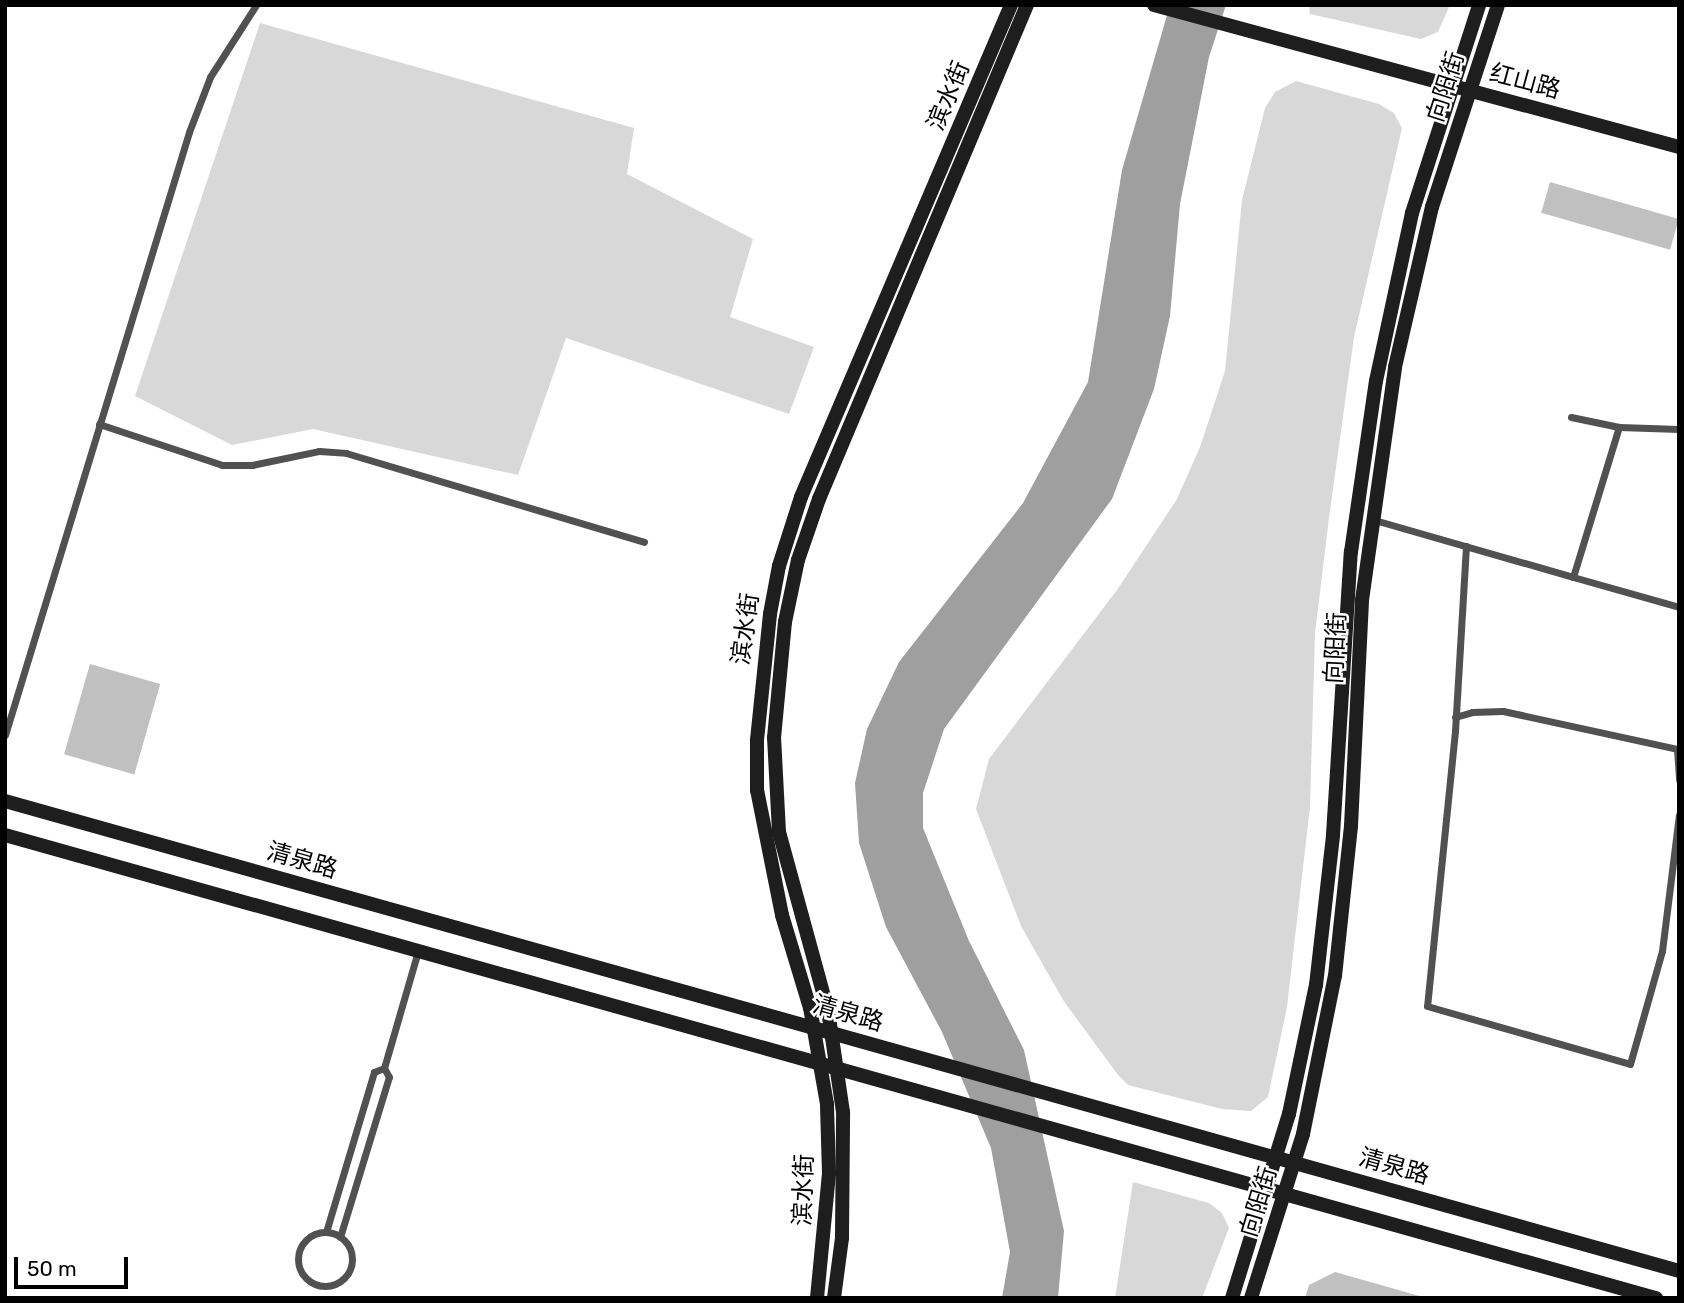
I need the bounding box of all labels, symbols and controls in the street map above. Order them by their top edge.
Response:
street label: 向阳街 [1421,48,1471,126]
street label: 滨水街 [922,57,976,135]
street label: 红山路 [1486,59,1564,105]
street label: 滨水街 [727,591,765,667]
street label: 向阳街 [1320,611,1352,685]
street label: 清泉路 [263,837,341,885]
street label: 清泉路 [809,990,887,1038]
street label: 清泉路 [1355,1143,1433,1191]
street label: 滨水街 [788,1154,820,1226]
street label: 向阳街 [1235,1163,1283,1241]
scale bar [18,1244,131,1288]
text: 50 m [27,1256,77,1281]

